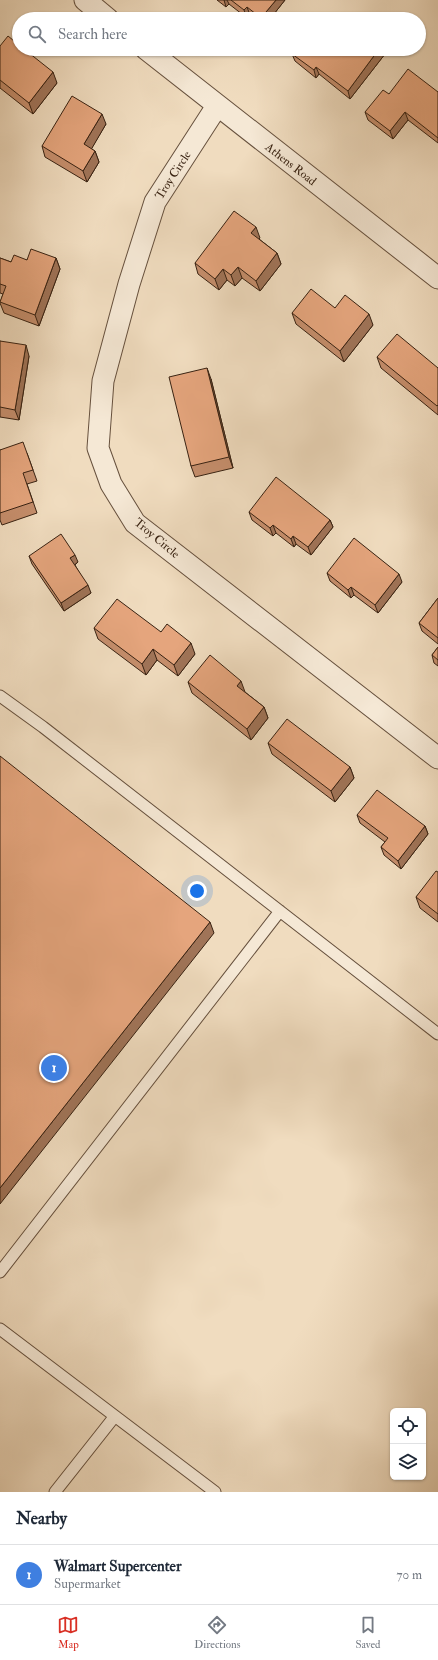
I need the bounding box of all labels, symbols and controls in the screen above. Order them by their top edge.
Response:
search box [12,12,426,56]
icon: search [26,23,48,45]
text: Search here [58,25,127,44]
street label: Athens Road [261,139,319,189]
street label: Troy Circle [152,148,195,202]
street label: Troy Circle [131,515,182,562]
your location [187,881,207,901]
pin: 1 [41,1053,67,1083]
map controls [390,1408,426,1480]
button: locate [390,1408,426,1444]
button: layers [390,1444,426,1480]
text: Nearby [16,1508,67,1529]
text: Walmart Supercenter [54,1557,181,1576]
text: 1 [27,1567,31,1583]
text: 70 m [397,1567,422,1583]
text: Supermarket [54,1576,121,1592]
tab: Map [57,1614,79,1651]
tab: Directions [194,1614,241,1651]
tab: Saved [355,1614,381,1651]

